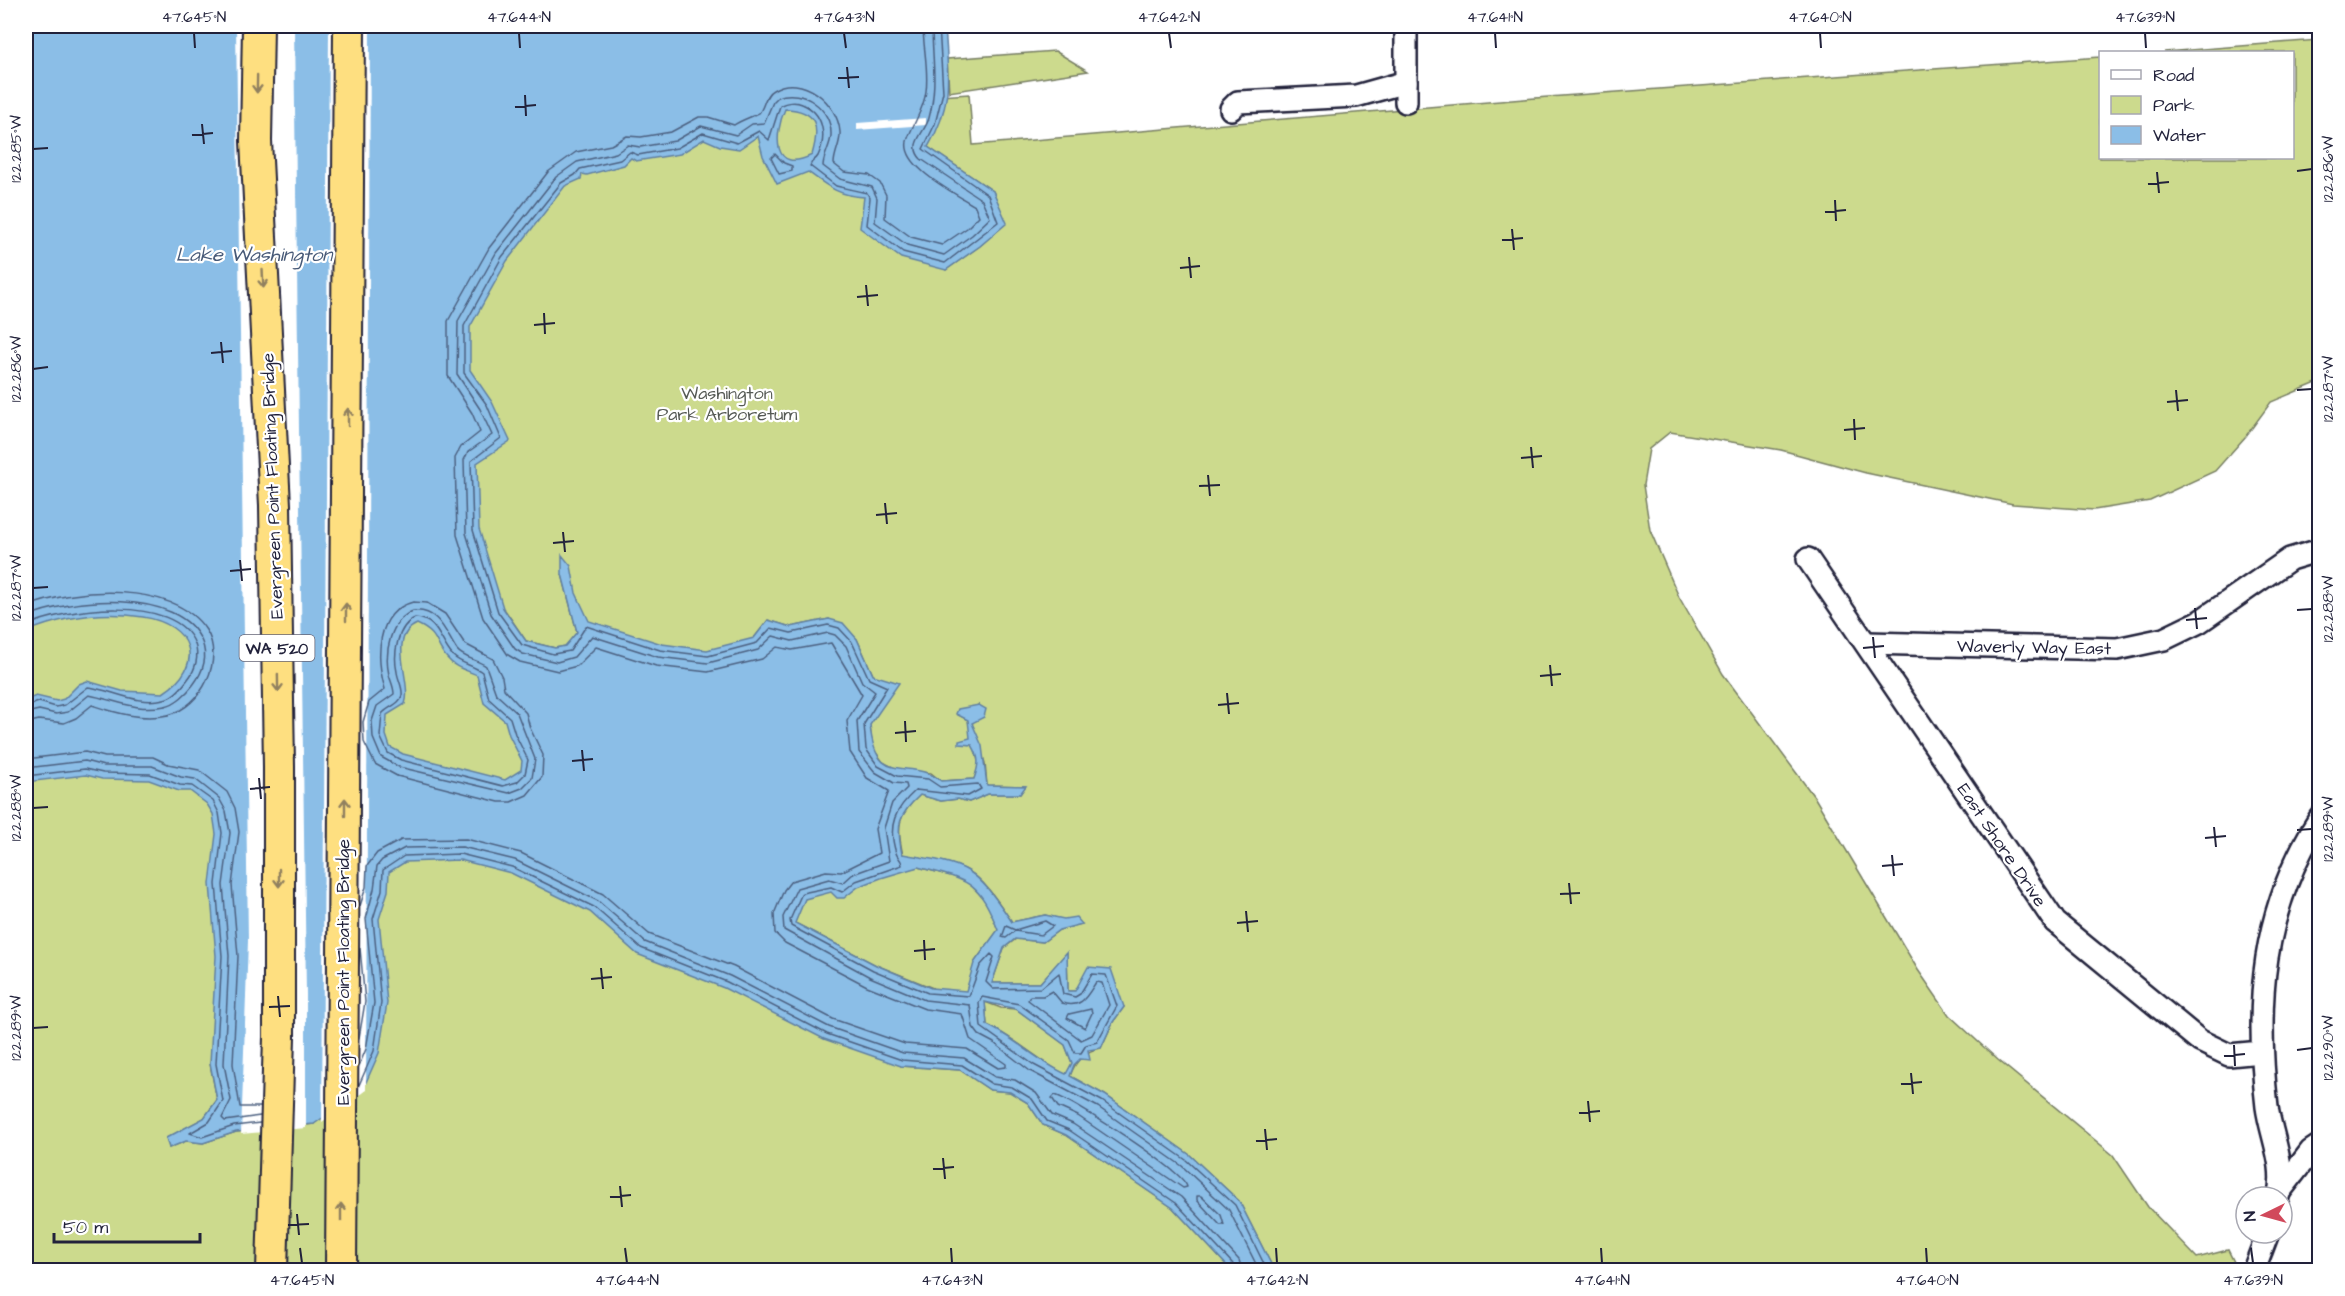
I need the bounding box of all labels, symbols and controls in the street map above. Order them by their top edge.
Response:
text: 47.645°N [162,7,226,28]
text: 47.644°N [487,7,551,28]
text: 47.643°N [813,7,875,28]
text: 47.642°N [1138,7,1200,28]
text: 47.641°N [1467,7,1523,28]
text: 47.640°N [1788,7,1852,28]
text: 47.639°N [2115,7,2175,28]
legend [2099,51,2294,159]
text: Road [2153,63,2194,88]
one-way arrow [251,73,263,93]
text: Park [2153,93,2195,118]
text: 122.285°W [6,115,27,183]
text: Water [2153,123,2206,148]
text: 122.286°W [2318,136,2339,202]
water label: Lake Washington [176,241,334,270]
one-way arrow [258,268,269,288]
text: 122.286°W [6,336,27,402]
street label: Evergreen Point Floating Bridge [255,352,291,619]
text: 122.287°W [2318,356,2339,422]
park label: Washington Park Arboretum [657,381,797,427]
one-way arrow [342,408,354,428]
text: 122.287°W [6,555,27,621]
text: 122.288°W [2318,576,2339,642]
one-way arrow [340,603,352,623]
street label: Waverly Way East [1957,634,2112,662]
road number: WA 520 [240,635,314,661]
one-way arrow [272,673,284,693]
text: 122.288°W [6,775,27,841]
street label: East Shore Drive [1951,779,2052,912]
text: 122.289°W [2318,796,2339,862]
one-way arrow [339,798,351,818]
street label: Evergreen Point Floating Bridge [331,839,357,1105]
one-way arrow [273,868,285,888]
text: 122.289°W [6,995,27,1061]
text: 122.290°W [2318,1015,2339,1081]
north arrow [2234,1185,2294,1245]
one-way arrow [335,1203,347,1223]
scale bar [54,1206,200,1244]
text: N [2239,1210,2261,1222]
text: 50 m [63,1215,108,1240]
text: 47.645°N [270,1270,334,1291]
text: 47.644°N [595,1270,659,1291]
text: 47.643°N [921,1270,983,1291]
text: 47.642°N [1246,1270,1308,1291]
text: 47.641°N [1574,1270,1630,1291]
text: 47.640°N [1895,1270,1959,1291]
text: 47.639°N [2223,1270,2283,1291]

